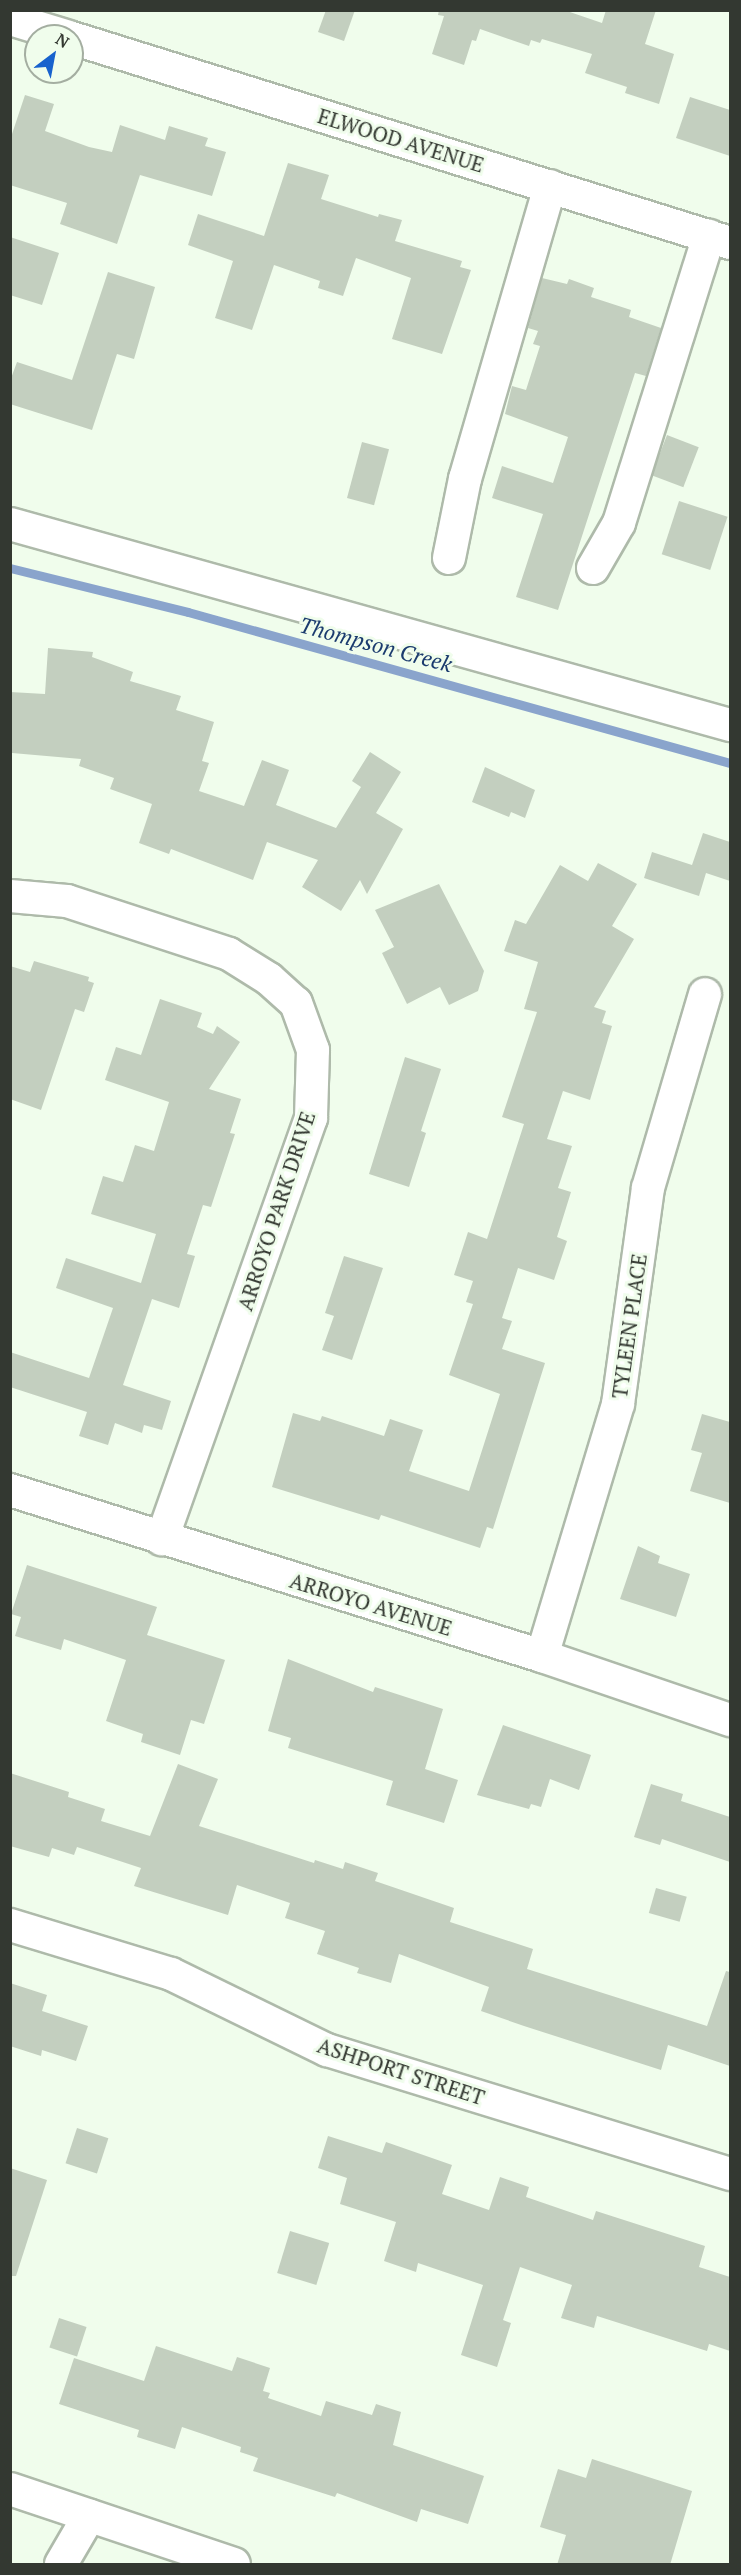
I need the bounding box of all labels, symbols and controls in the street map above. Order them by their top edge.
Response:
north arrow [24,24,84,84]
text: N [51,28,73,53]
street label: ELWOOD AVENUE [315,103,487,177]
water label: Thompson Creek [297,611,455,677]
street label: ARROYO PARK DRIVE [232,1108,320,1314]
street label: TYLEEN PLACE [606,1252,652,1400]
street label: ARROYO AVENUE [287,1567,455,1641]
street label: ASHPORT STREET [314,2032,488,2110]

